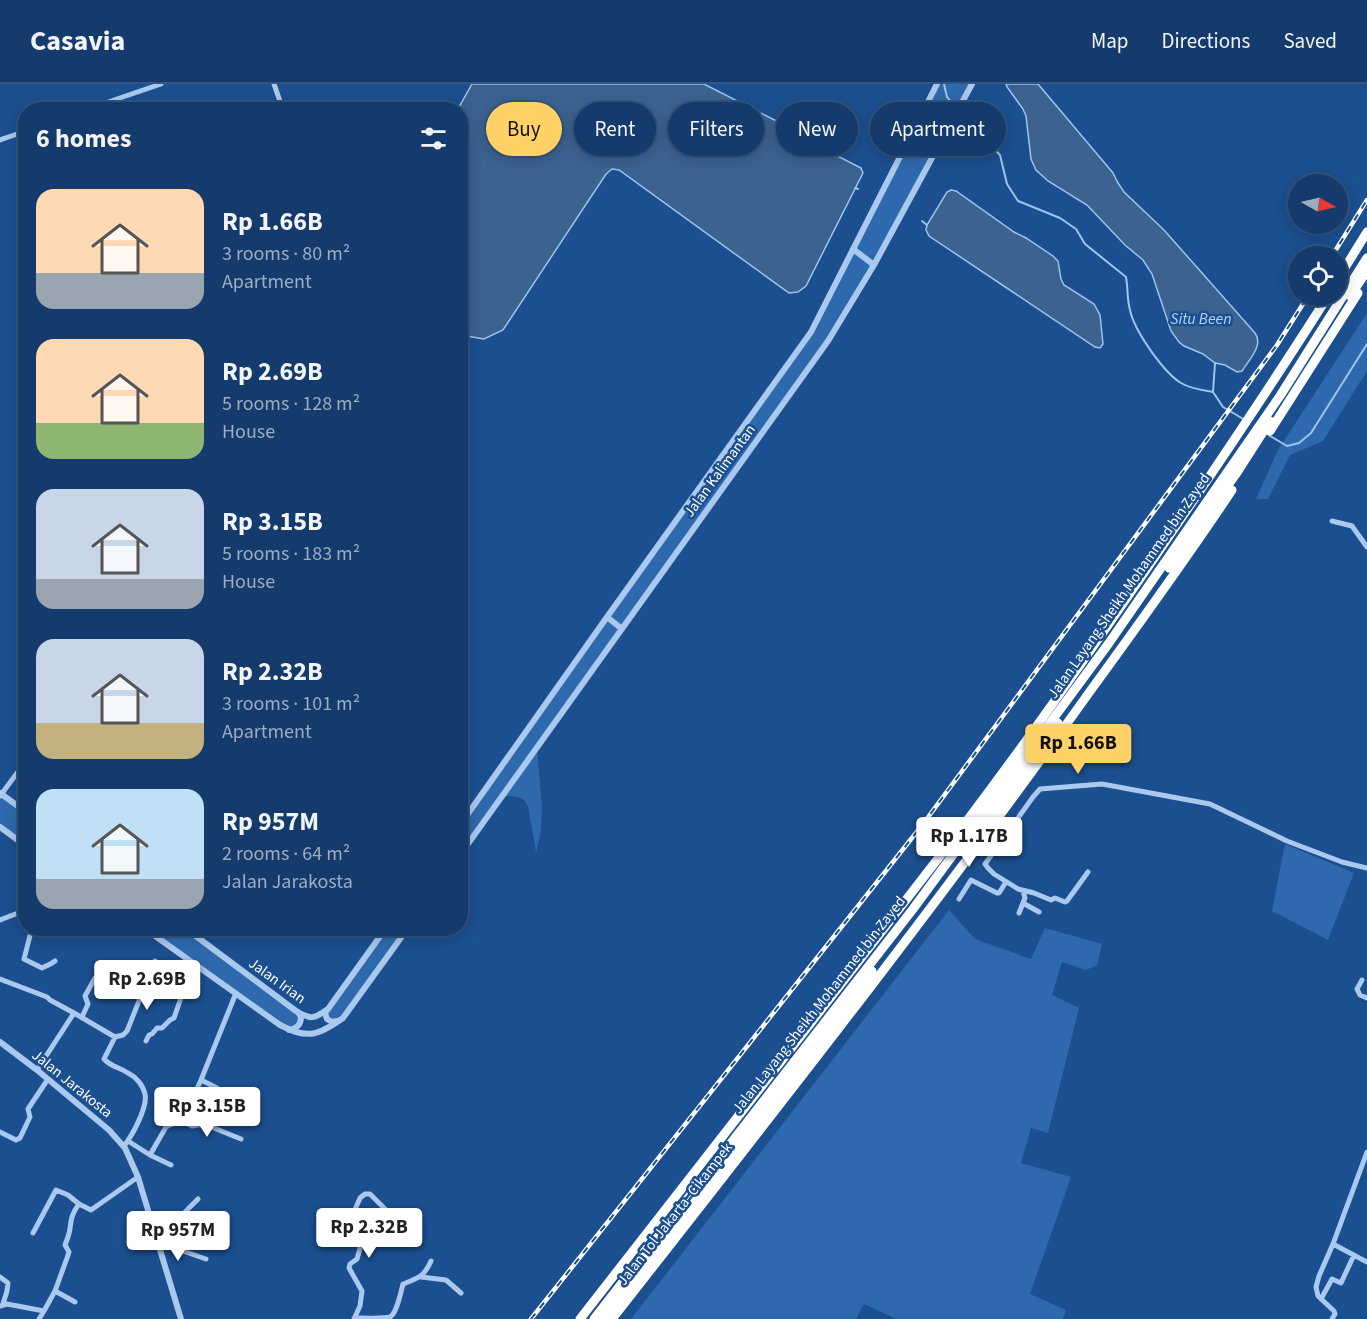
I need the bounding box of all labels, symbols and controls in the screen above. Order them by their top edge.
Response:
text: Casavia [30,21,125,61]
text: Map [1091,26,1129,56]
text: Directions [1162,26,1250,56]
text: Saved [1283,26,1337,56]
chip: Buy [486,102,562,156]
chip: Rent [574,102,656,156]
chip: Filters [668,102,764,156]
chip: New [776,102,858,156]
chip: Apartment [870,102,1006,156]
text: 6 homes [36,120,131,157]
icon: filters [417,122,450,155]
north arrow [1288,174,1348,234]
map controls [1288,174,1348,306]
text: Rp 1.66B [222,203,323,240]
icon: home [84,213,156,285]
text: 3 rooms · 80 m² [222,240,350,268]
button: locate [1288,246,1348,306]
text: Apartment [222,268,312,296]
water label: Situ Been [1170,308,1232,330]
text: Rp 2.69B [222,353,323,390]
icon: home [84,363,156,435]
text: 5 rooms · 128 m² [222,390,360,418]
text: House [222,418,275,446]
street label: Jalan Kalimantan [679,420,761,522]
street label: Jalan Layang Sheikh Mohammed bin Zayed [1043,469,1215,703]
text: Rp 3.15B [222,503,323,540]
icon: home [84,513,156,585]
text: 5 rooms · 183 m² [222,540,360,568]
text: House [222,568,275,596]
text: Rp 2.32B [222,653,323,690]
icon: home [84,663,156,735]
text: 3 rooms · 101 m² [222,690,360,718]
text: Apartment [222,718,312,746]
pin: Rp 1.66B [1016,724,1140,775]
text: Rp 1.66B [1039,729,1117,757]
text: Rp 957M [222,803,319,840]
icon: home [84,813,156,885]
pin: Rp 1.17B [907,817,1031,868]
text: Rp 1.17B [930,822,1008,850]
text: 2 rooms · 64 m² [222,840,350,868]
text: Jalan Jarakosta [222,868,353,896]
street label: Jalan Layang Sheikh Mohammed bin Zayed [727,892,911,1118]
street label: Jalan Irian [244,953,310,1009]
pin: Rp 2.69B [85,960,209,1011]
text: Rp 2.69B [108,965,186,993]
street label: Jalan Jarakosta [27,1045,117,1123]
pin: Rp 3.15B [145,1087,269,1138]
text: Rp 3.15B [168,1092,246,1120]
street label: Jalan Tol Jakarta–Cikampek [612,1138,738,1290]
pin: Rp 2.32B [307,1208,431,1259]
pin: Rp 957M [123,1211,233,1262]
text: Rp 2.32B [330,1213,408,1241]
text: Rp 957M [141,1216,215,1244]

